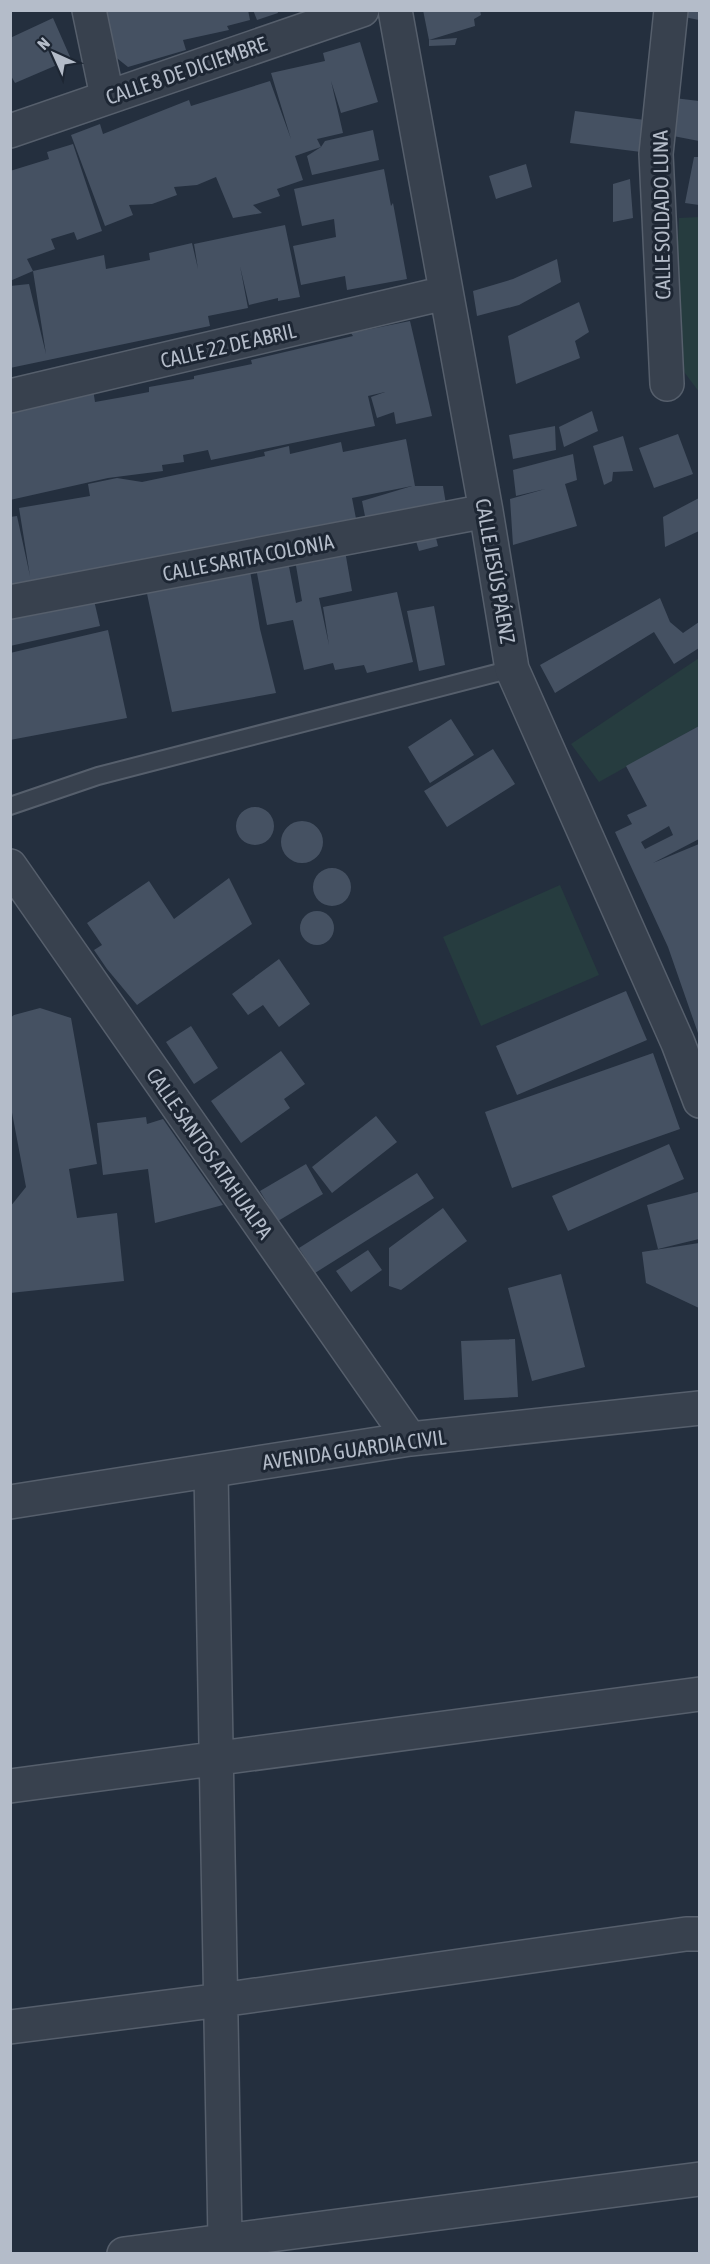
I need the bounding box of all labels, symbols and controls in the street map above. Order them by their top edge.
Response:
north arrow [24,24,84,84]
street label: CALLE 8 DE DICIEMBRE [102,31,270,109]
text: N [34,34,53,53]
street label: CALLE SOLDADO LUNA [648,130,674,300]
street label: CALLE 22 DE ABRIL [158,318,298,372]
street label: CALLE JESÚS PÁENZ [471,497,521,645]
street label: CALLE SARITA COLONIA [160,529,336,585]
street label: CALLE SANTOS ATAHUALPA [142,1063,278,1244]
street label: AVENIDA GUARDIA CIVIL [261,1424,447,1474]

